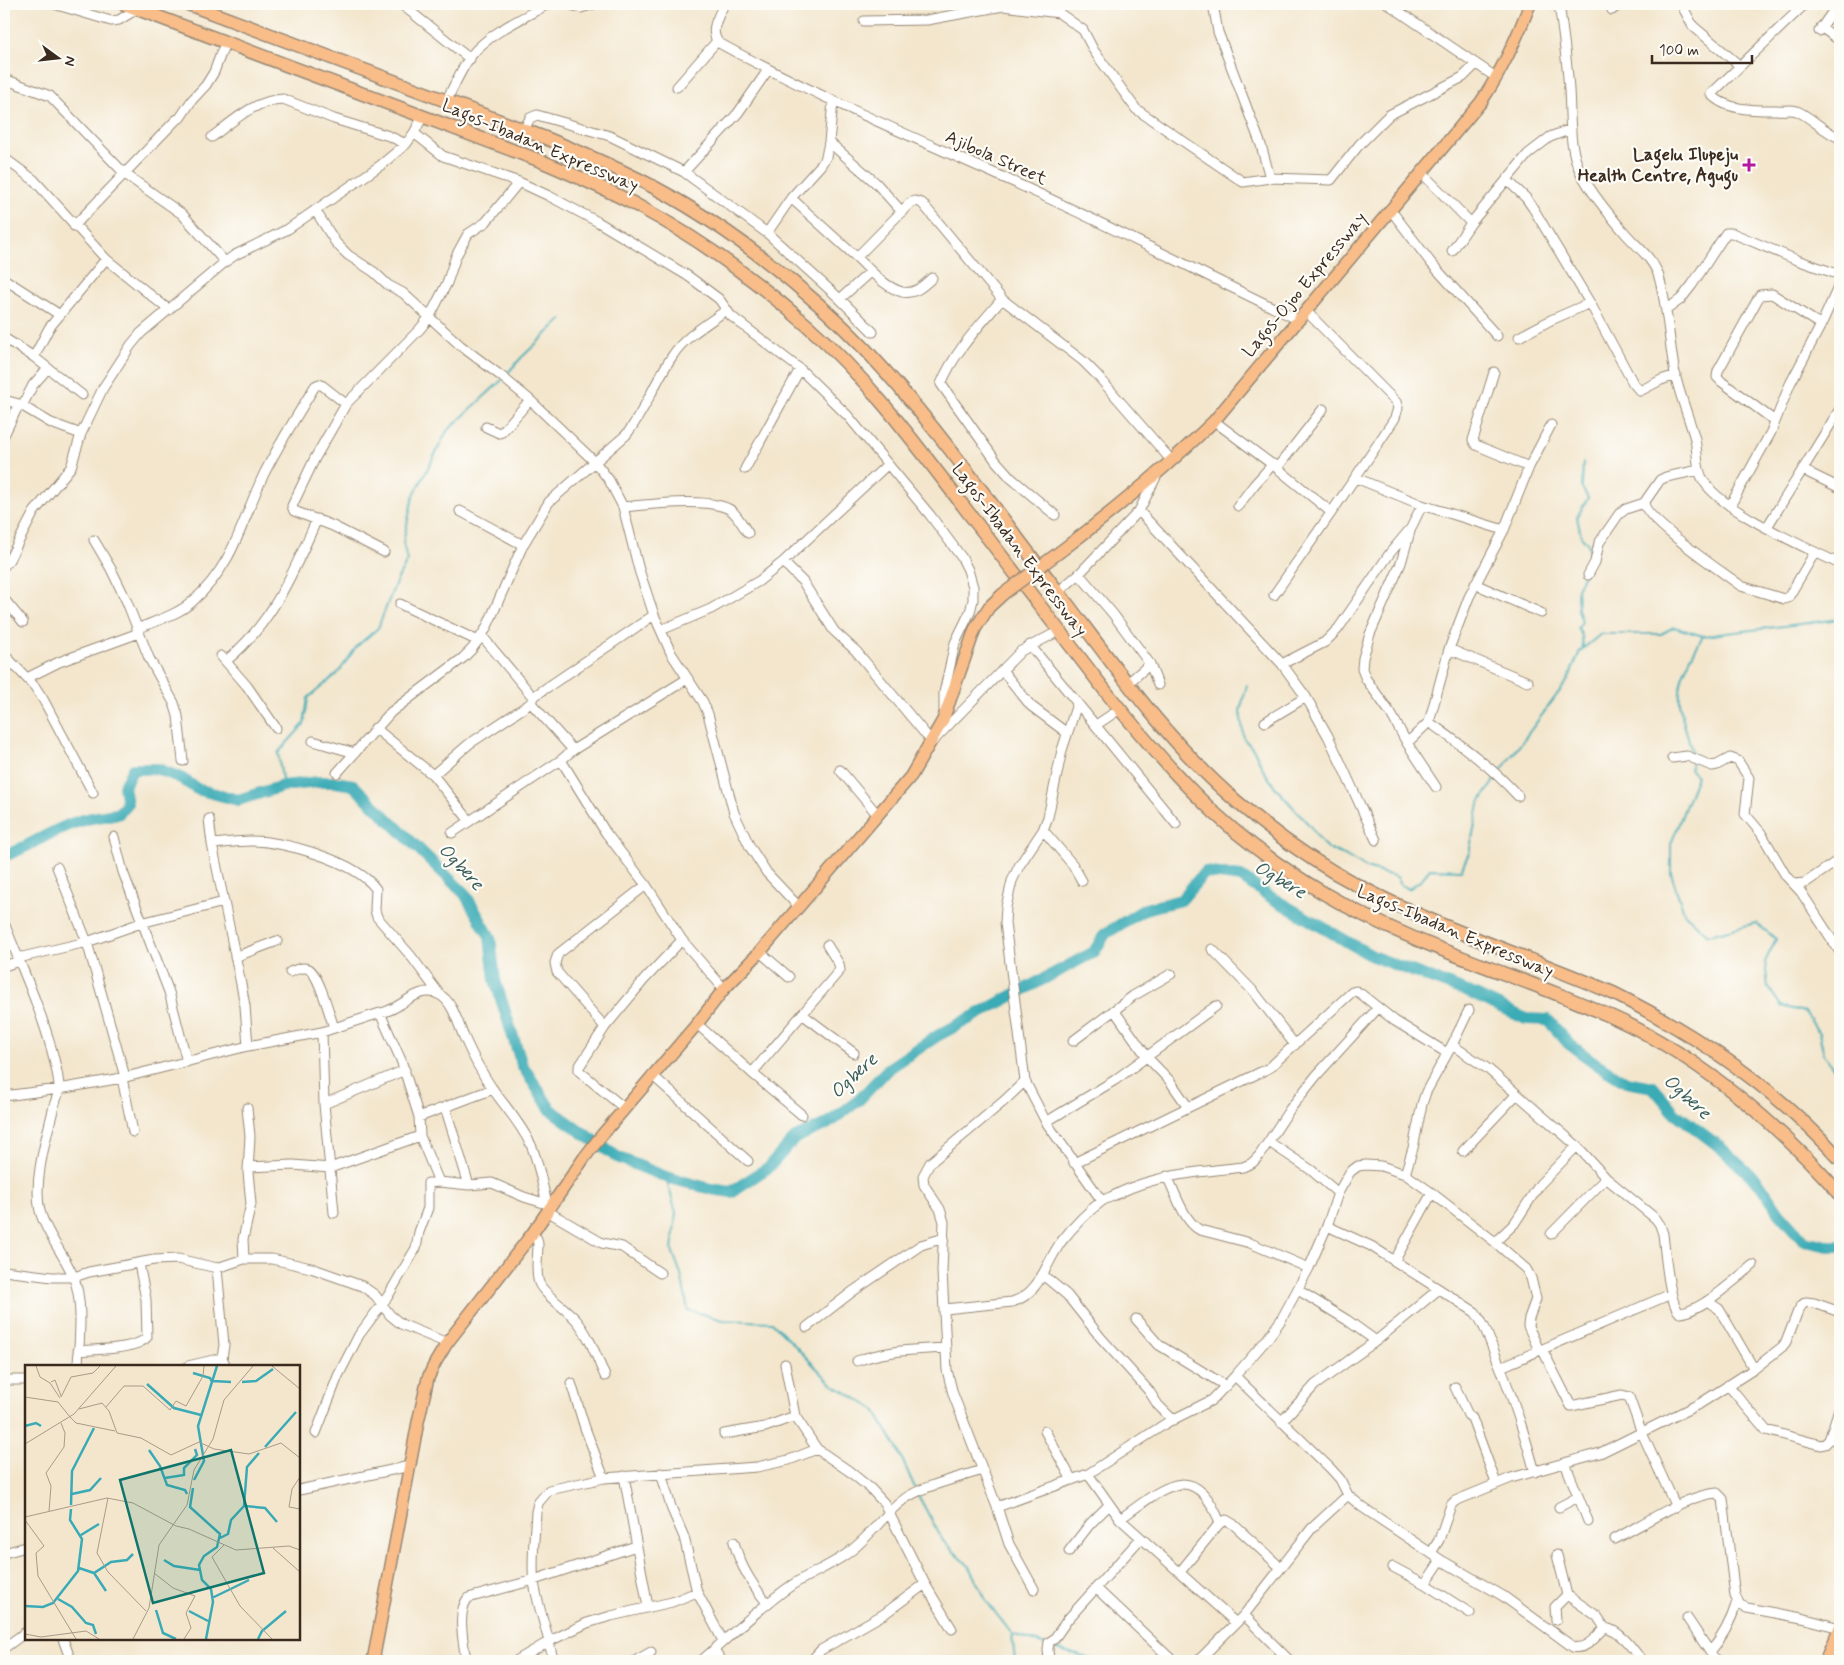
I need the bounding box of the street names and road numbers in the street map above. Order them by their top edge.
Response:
street label: Lagos-Ibadan Expressway [437,94,642,200]
street label: Ajibola Street [941,125,1051,191]
street label: Lagos-Ojoo Expressway [1237,207,1374,364]
street label: Lagos-Ibadan Expressway [944,458,1092,643]
street label: Lagos-Ibadan Expressway [1352,880,1557,986]

